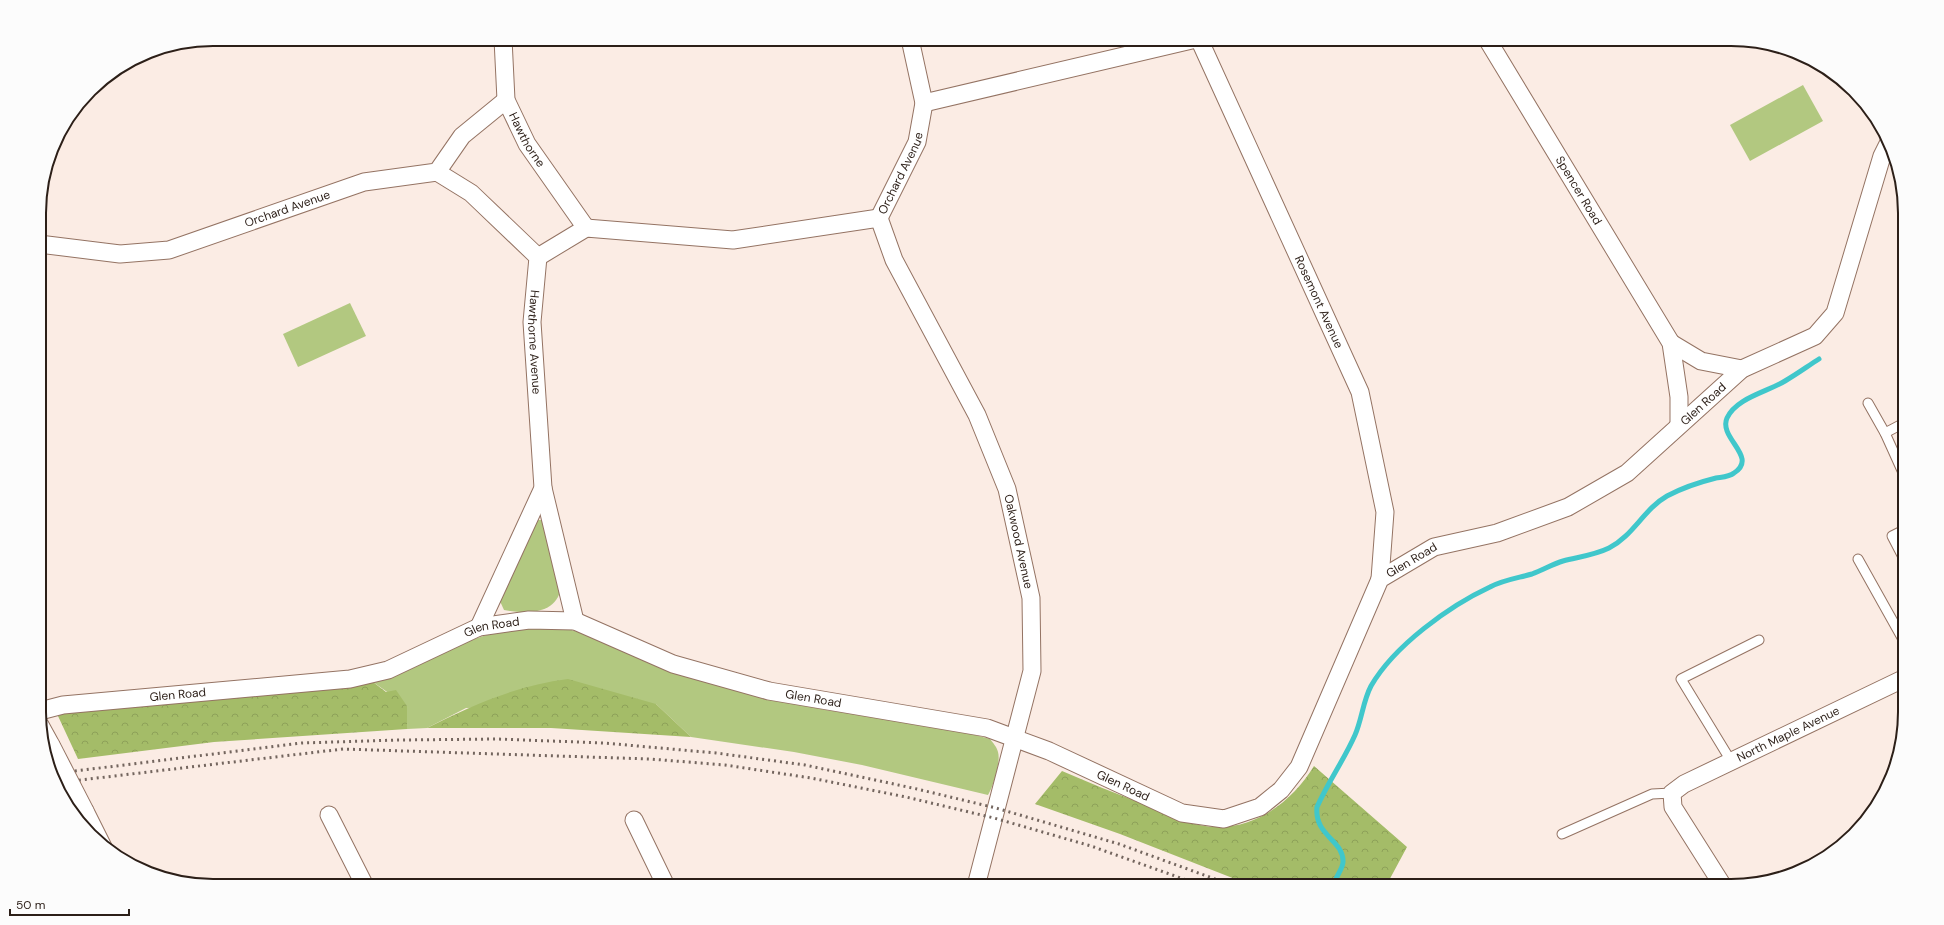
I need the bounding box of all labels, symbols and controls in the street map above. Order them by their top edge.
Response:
street label: Hawthorne [505,110,549,170]
street label: Orchard Avenue [874,131,927,217]
street label: Spencer Road [1552,153,1606,228]
street label: Orchard Avenue [242,186,332,231]
street label: Rosemont Avenue [1291,253,1347,351]
street label: Hawthorne Avenue [524,289,545,395]
street label: Glen Road [1677,379,1730,429]
street label: Oakwood Avenue [1000,493,1037,591]
street label: Glen Road [1383,539,1440,582]
street label: Glen Road [461,613,520,641]
street label: Glen Road [149,684,207,705]
street label: Glen Road [784,686,843,711]
street label: North Maple Avenue [1734,702,1842,766]
street label: Glen Road [1094,766,1152,805]
scale bar [10,891,129,917]
text: 50 m [16,897,45,913]

